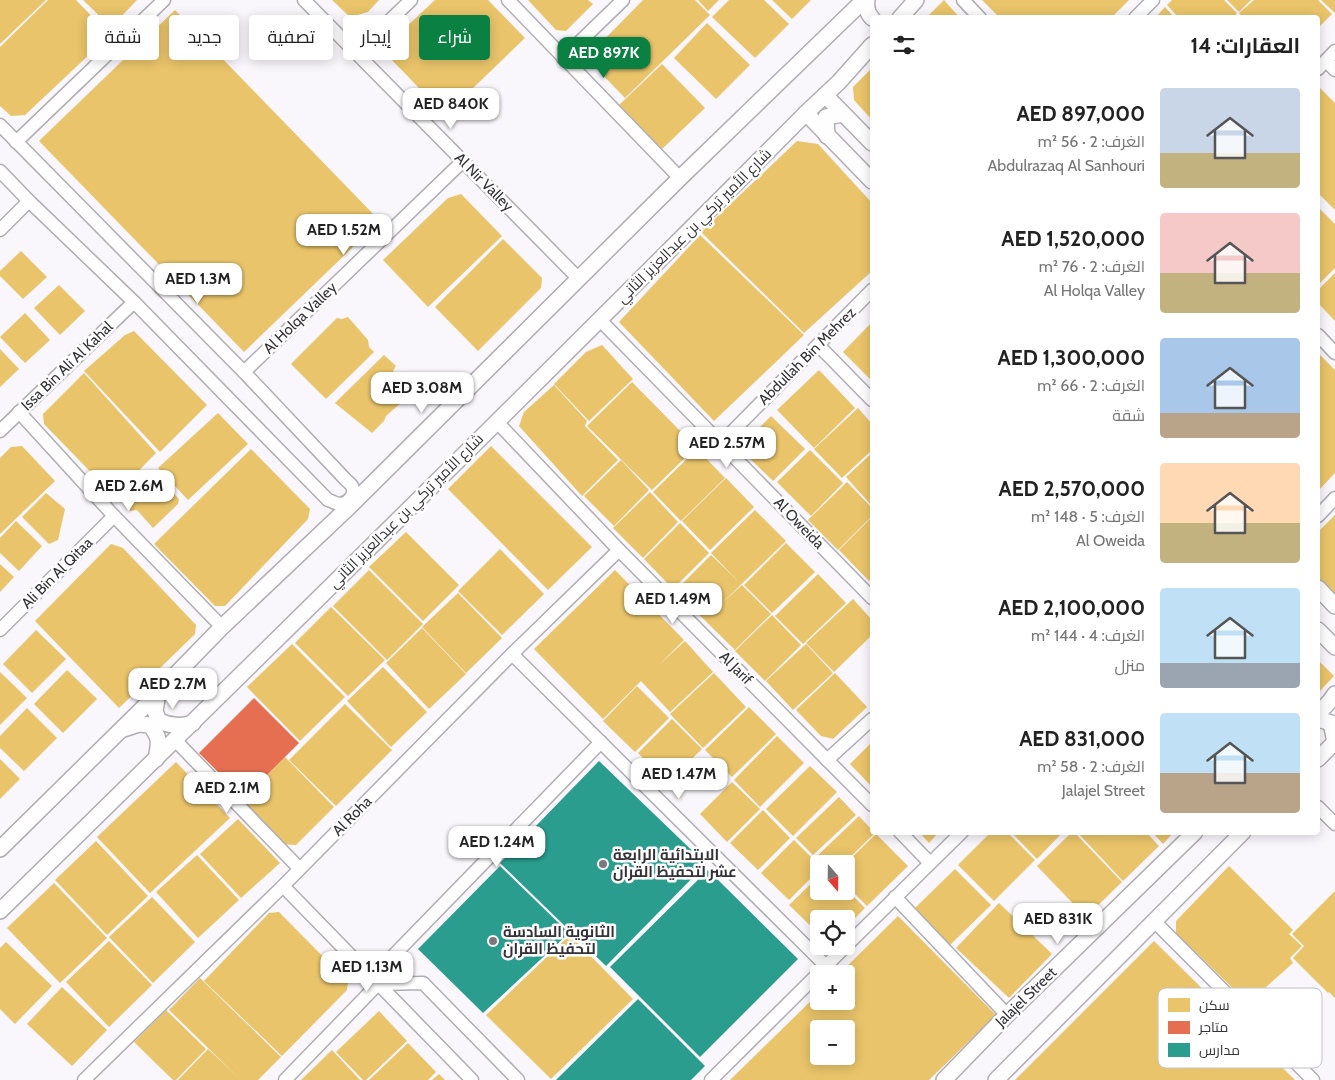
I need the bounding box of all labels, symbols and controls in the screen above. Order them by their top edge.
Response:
chip: شقة [87,15,159,60]
chip: جديد [169,15,239,60]
chip: تصفية [249,15,333,60]
chip: إيجار [343,15,409,60]
chip: شراء [419,15,490,60]
icon: filters [890,31,918,59]
text: العقارات: 14 [1191,33,1300,58]
pin: AED 897K [552,36,656,79]
text: AED 897K [568,43,640,62]
pin: AED 840K [399,88,503,130]
text: AED 840K [413,94,489,113]
text: AED 897,000 [1016,101,1145,126]
icon: home [1200,108,1260,168]
text: الغرف: 2 · 56 m² [1038,132,1145,151]
street label: شارع الأمير تركي بن عبدالعزيز الثاني [613,145,777,309]
street label: Al Nir Valley [451,149,517,215]
text: Abdulrazaq Al Sanhouri [987,156,1145,175]
pin: AED 1.52M [287,214,401,256]
text: AED 1.52M [307,220,381,239]
text: AED 1,520,000 [1001,226,1145,251]
icon: home [1200,233,1260,293]
text: الغرف: 2 · 76 m² [1039,257,1145,276]
pin: AED 1.3M [146,262,250,305]
text: AED 1.3M [165,269,231,288]
street label: Al Holqa Valley [260,278,341,357]
text: Al Holqa Valley [1044,281,1145,300]
street label: Abdullah Bin Mehrez [755,304,859,408]
street label: Issa Bin Ali Al Kahal [17,317,117,414]
text: AED 1,300,000 [998,345,1145,370]
icon: home [1200,358,1260,418]
pin: AED 3.08M [365,372,479,414]
text: الغرف: 2 · 66 m² [1037,376,1145,395]
text: AED 3.08M [382,378,462,397]
text: شقة [1112,406,1145,425]
pin: AED 2.57M [670,426,784,469]
street label: شارع الأمير تركي بن عبدالعزيز الثاني [325,430,489,594]
text: AED 2.57M [689,433,765,452]
pin: AED 2.6M [77,470,181,512]
text: AED 2.6M [95,476,163,495]
text: AED 2,570,000 [999,476,1145,501]
icon: home [1200,483,1260,543]
street label: Al Oweida [770,493,829,553]
text: الغرف: 5 · 148 m² [1031,507,1145,526]
text: Al Oweida [1076,531,1145,550]
street label: Ali Bin Al Qitaa [18,533,97,612]
pin: AED 1.49M [616,582,730,625]
text: AED 1.49M [635,589,711,608]
text: AED 2,100,000 [998,595,1145,620]
icon: home [1200,608,1260,668]
text: الغرف: 4 · 144 m² [1031,626,1145,645]
street label: Al Jarif [716,648,756,688]
text: منزل [1115,656,1145,675]
pin: AED 2.7M [121,668,225,710]
text: AED 2.7M [139,674,207,693]
text: AED 831,000 [1019,726,1145,751]
icon: home [1200,733,1260,793]
text: الغرف: 2 · 58 m² [1037,757,1145,776]
pin: AED 1.47M [622,758,736,800]
text: AED 1.47M [642,764,716,783]
pin: AED 2.1M [175,772,279,814]
text: AED 2.1M [194,778,260,797]
text: Jalajel Street [1062,781,1145,800]
street label: Al Roha [329,792,376,839]
pin: AED 1.24M [440,826,554,868]
text: AED 1.24M [459,832,535,851]
place label: الابتدائية الرابعة عشر لتحفيظ القران [613,846,737,881]
north arrow [810,855,855,900]
map controls [810,855,855,1065]
marker: الابتدائية الرابعة عشر لتحفيظ القران [597,858,609,870]
pin: AED 831K [1006,902,1110,945]
text: AED 831K [1024,909,1092,928]
button: locate [810,910,855,955]
place label: الثانوية السادسة لتحفيظ القران [503,923,615,958]
marker: الثانوية السادسة لتحفيظ القران [487,935,499,947]
pin: AED 1.13M [310,950,424,993]
text: AED 1.13M [331,957,403,976]
street label: Jalajel Street [991,963,1060,1031]
button: + [810,965,855,1010]
legend [1158,988,1322,1068]
text: سكن [1199,996,1230,1014]
text: متاجر [1198,1018,1228,1036]
button: − [810,1020,855,1065]
text: مدارس [1199,1041,1240,1059]

